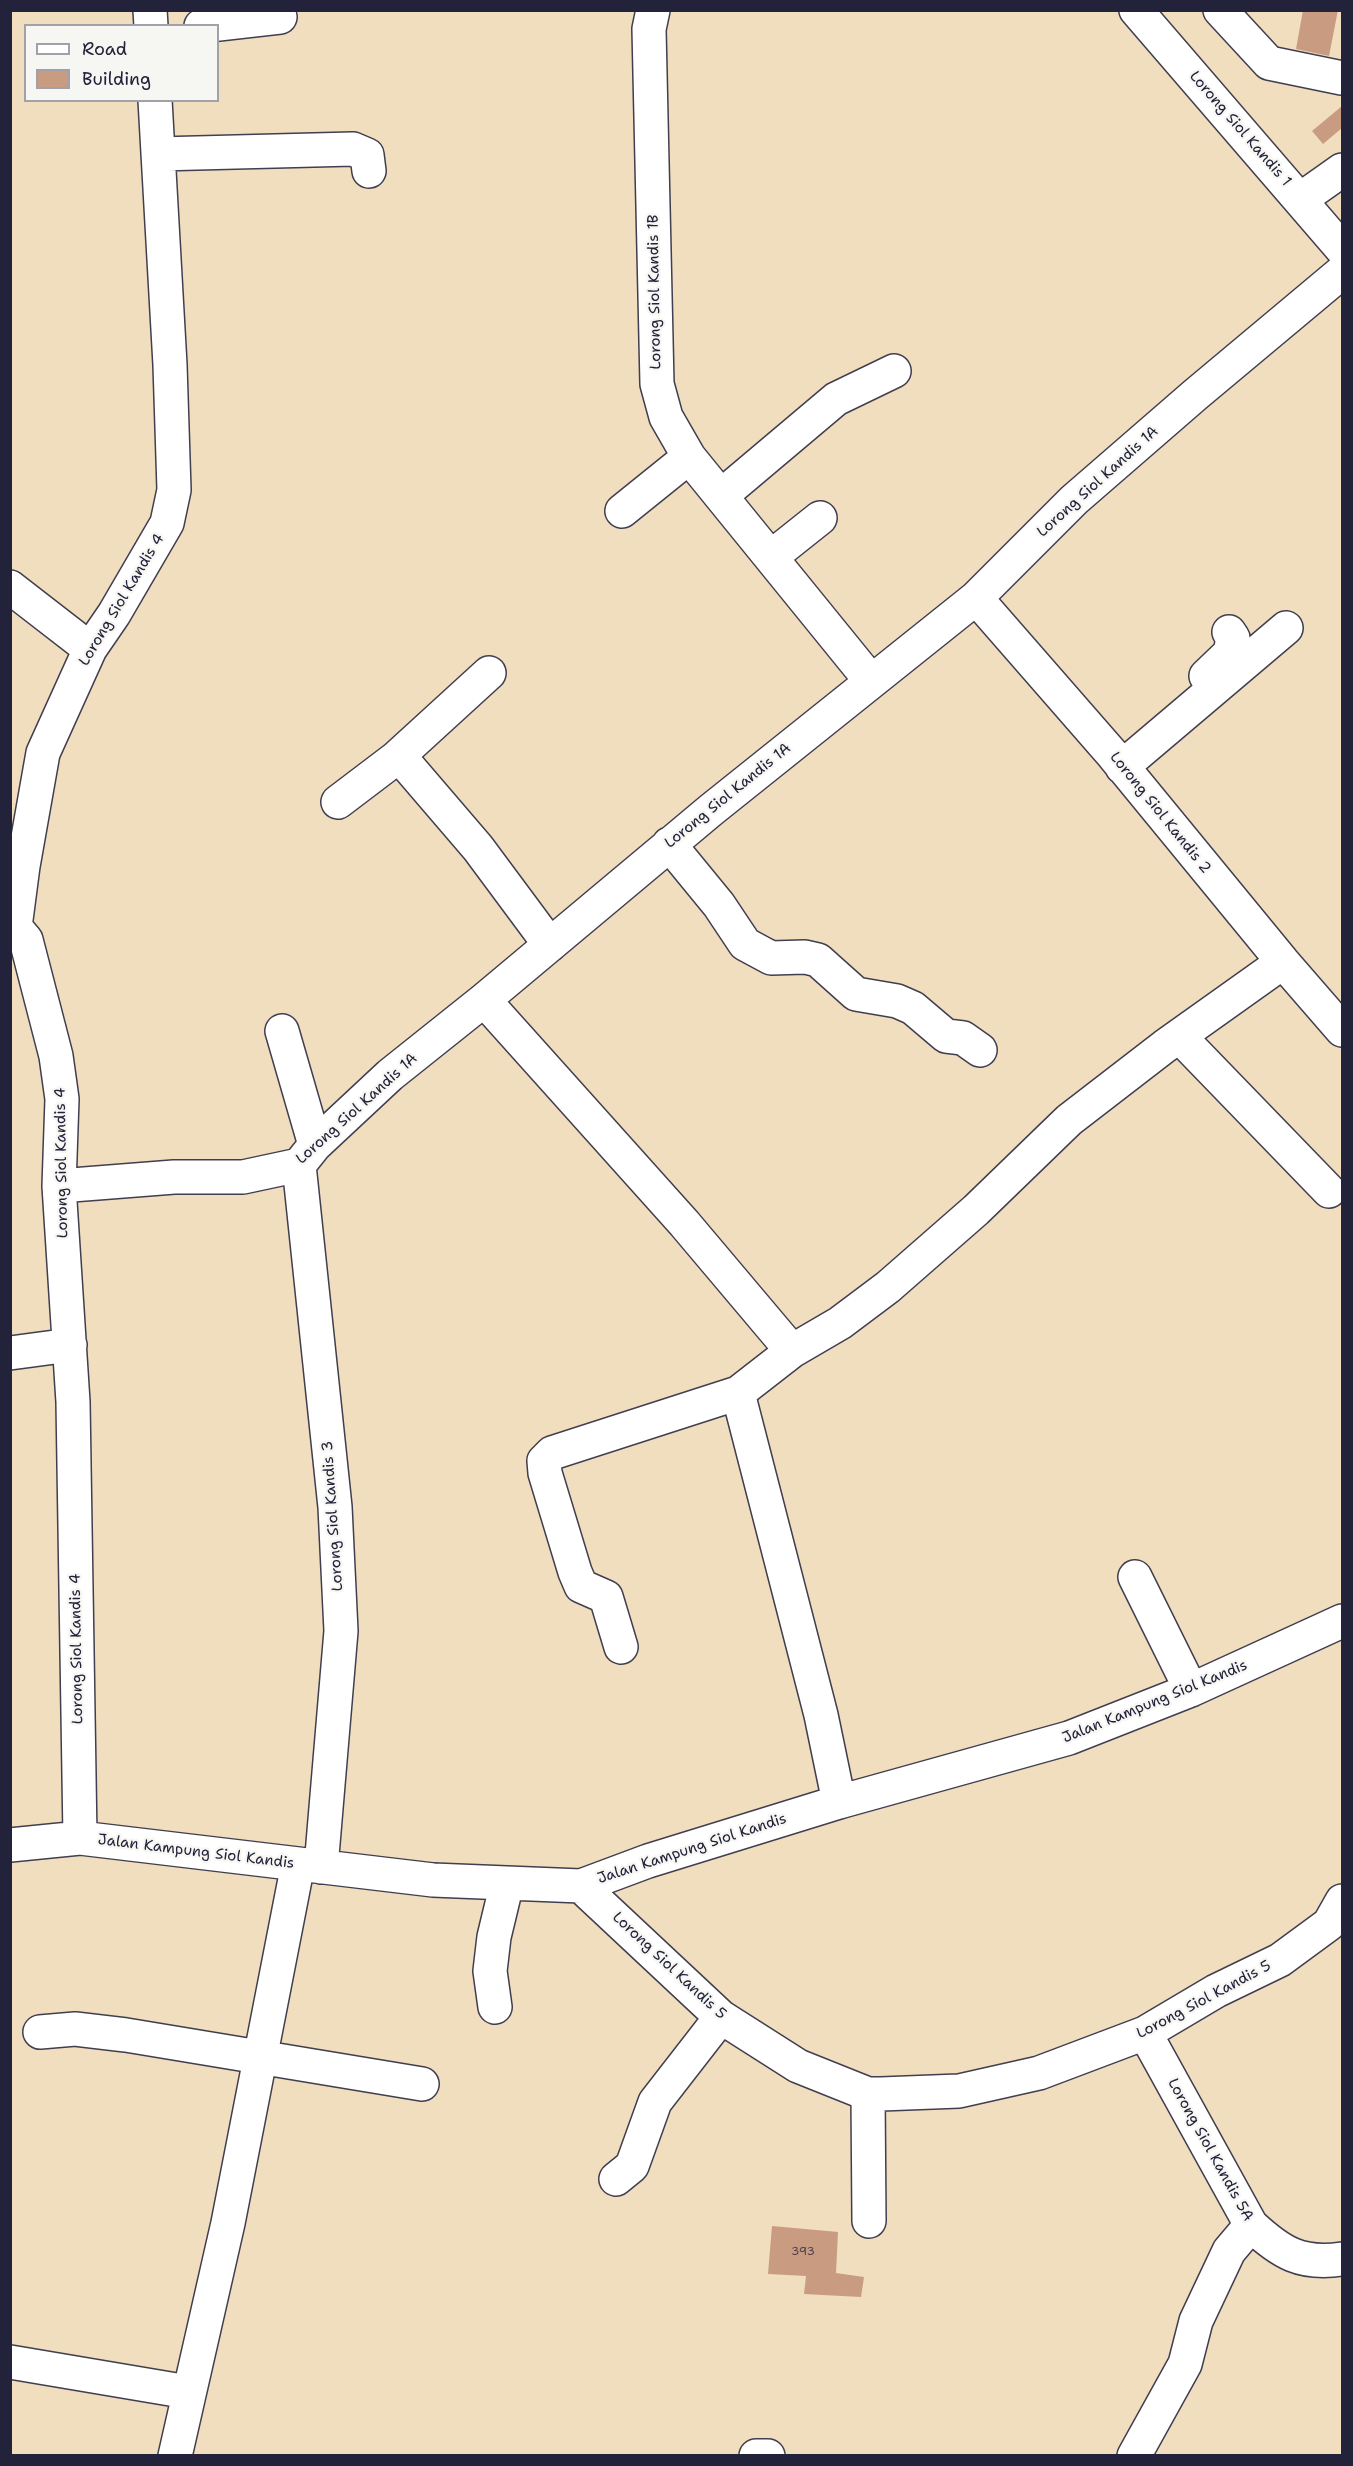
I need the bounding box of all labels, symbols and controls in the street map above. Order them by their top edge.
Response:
legend [24,24,219,102]
text: Road [82,37,127,61]
text: Building [82,67,151,91]
street label: Lorong Siol Kandis 1 [1185,68,1295,190]
street label: Lorong Siol Kandis 1B [645,214,665,370]
street label: Lorong Siol Kandis 1A [1034,423,1162,541]
street label: Lorong Siol Kandis 4 [75,531,169,669]
street label: Lorong Siol Kandis 1A [661,740,795,852]
street label: Lorong Siol Kandis 2 [1106,749,1214,877]
street label: Lorong Siol Kandis 1A [293,1050,421,1168]
street label: Lorong Siol Kandis 4 [52,1087,72,1239]
street label: Lorong Siol Kandis 3 [319,1440,347,1592]
street label: Lorong Siol Kandis 4 [67,1573,87,1725]
street label: Jalan Kampung Siol Kandis [1060,1657,1250,1747]
street label: Jalan Kampung Siol Kandis [595,1810,789,1888]
street label: Jalan Kampung Siol Kandis [97,1831,295,1873]
street label: Lorong Siol Kandis 5 [608,1908,730,2024]
street label: Lorong Siol Kandis 5 [1134,1957,1274,2043]
street label: Lorong Siol Kandis 5A [1163,2075,1257,2225]
house number: 393 [791,2245,815,2259]

